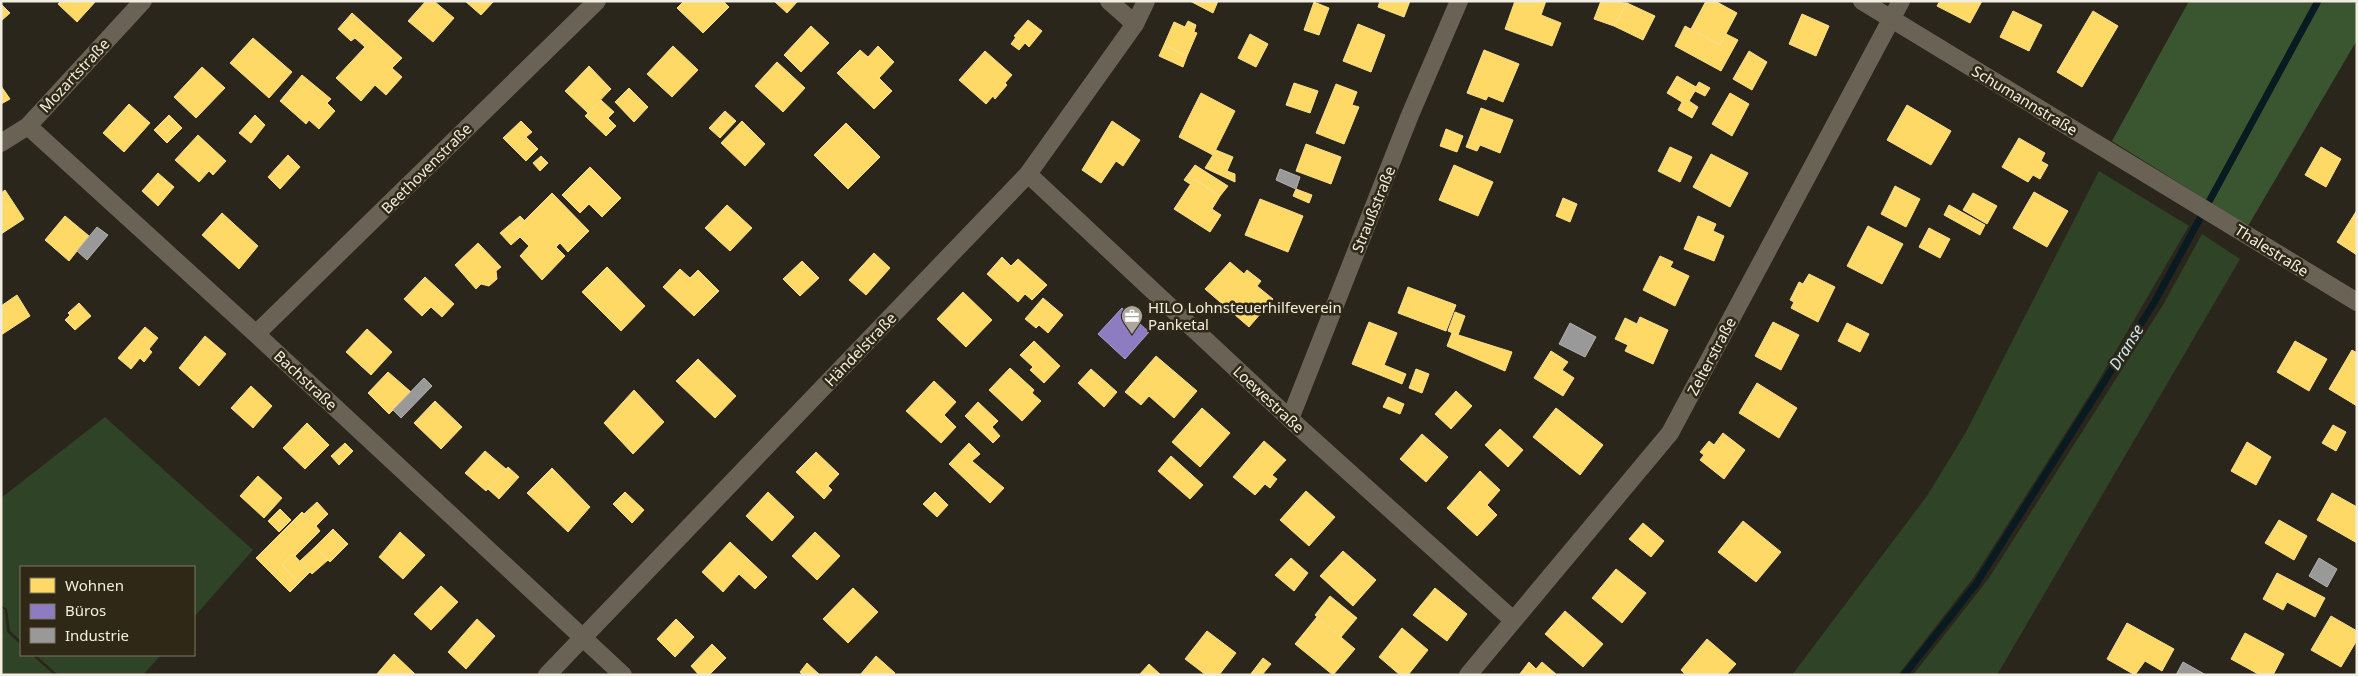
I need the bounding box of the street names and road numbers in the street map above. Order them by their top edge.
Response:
street label: Mozartstraße [34,34,114,116]
street label: Schumannstraße [1969,61,2081,139]
street label: Beethovenstraße [376,118,476,218]
street label: Straußstraße [1347,163,1399,255]
street label: Thalestraße [2231,219,2313,281]
street label: Händelstraße [820,308,900,390]
street label: Zelterstraße [1682,313,1740,399]
street label: Bachstraße [270,346,342,414]
street label: Loewestraße [1229,361,1309,437]

